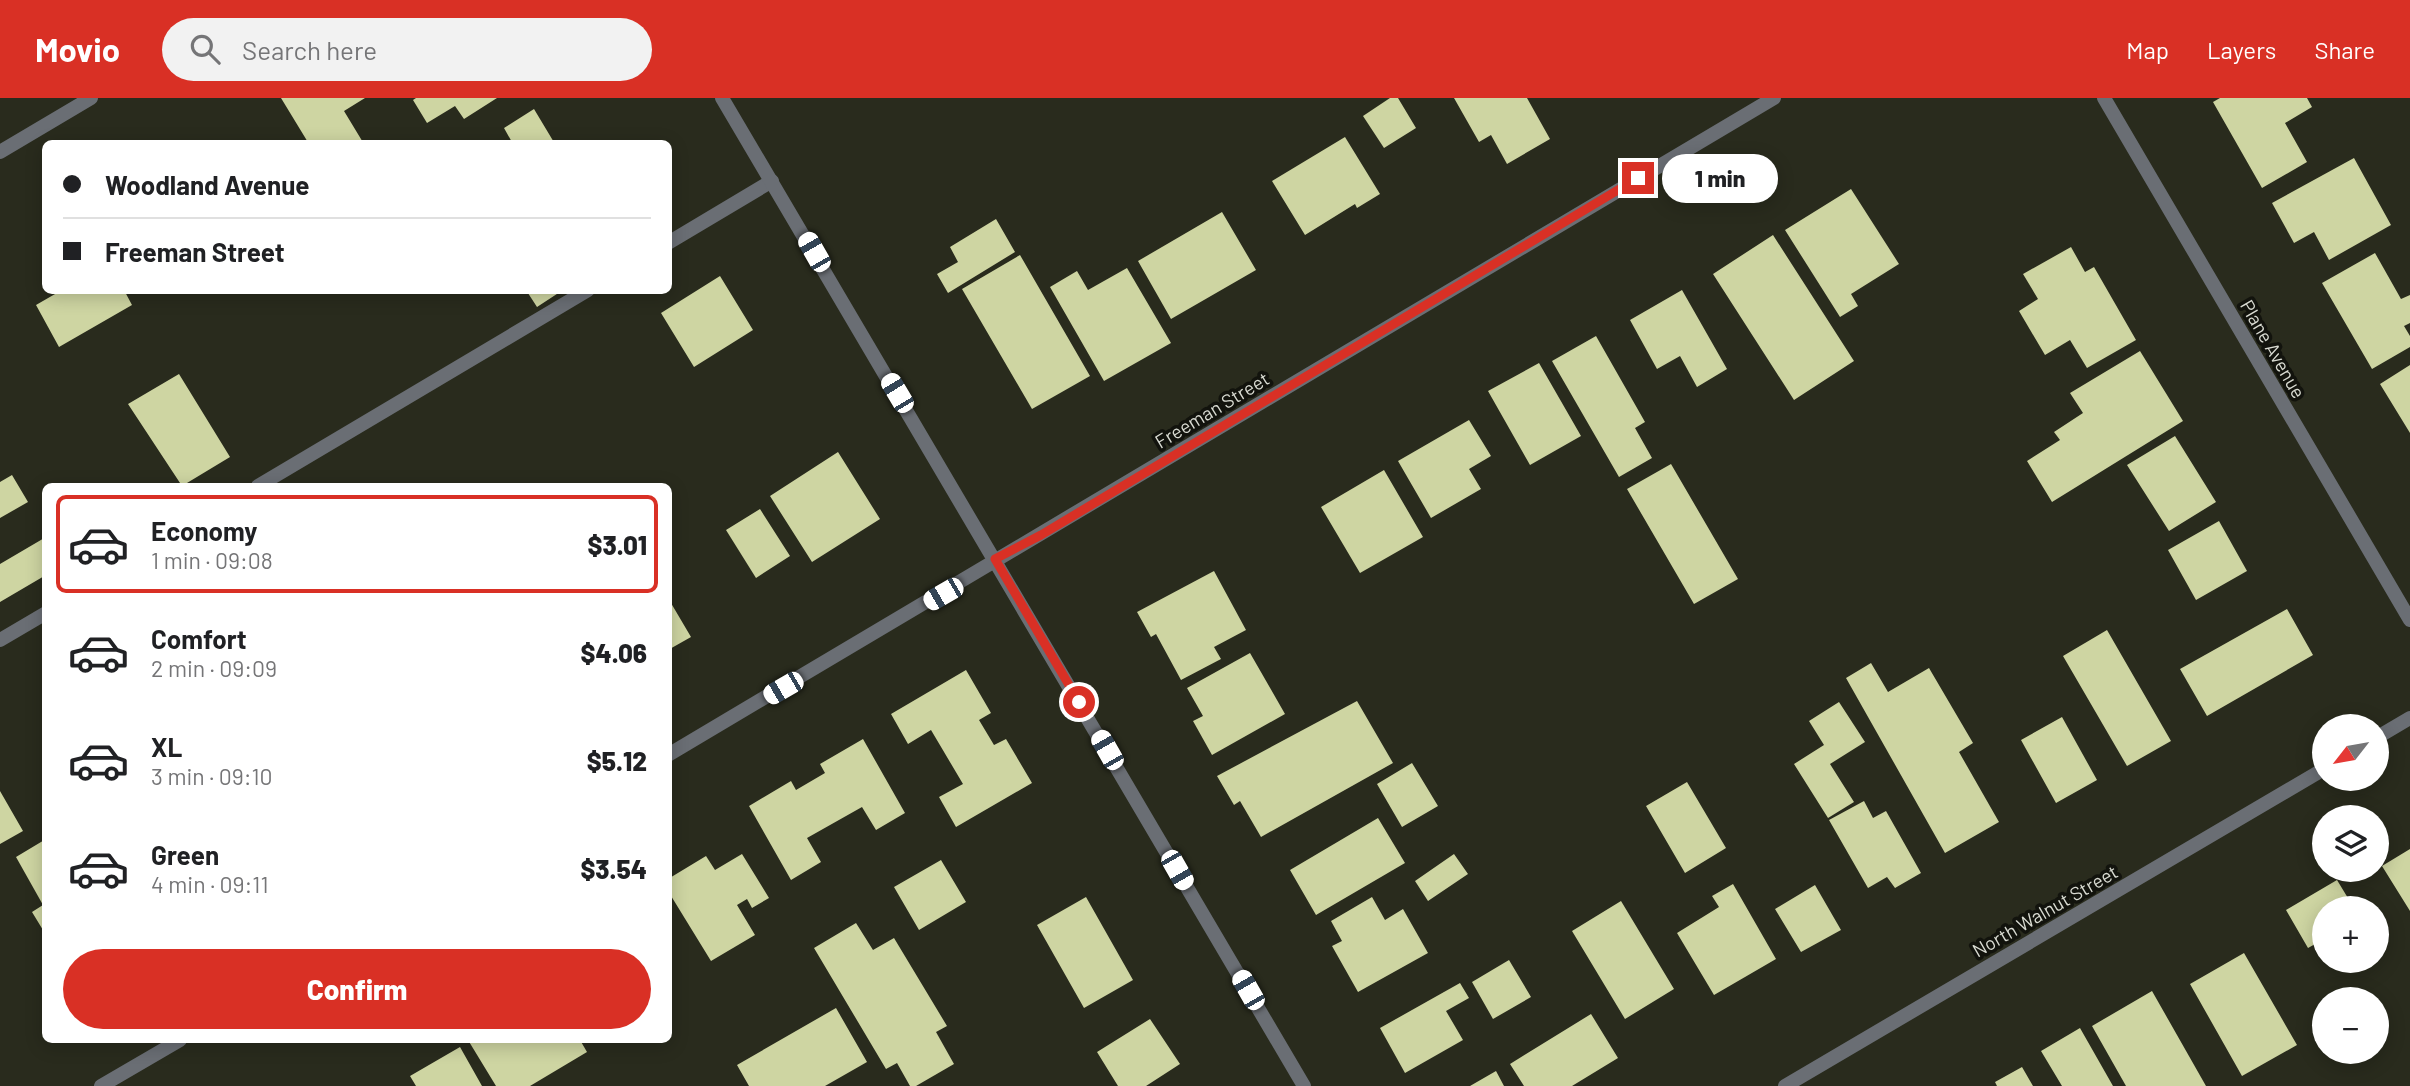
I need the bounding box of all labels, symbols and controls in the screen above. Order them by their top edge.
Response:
search box [162,18,652,81]
text: Movio [35,29,120,69]
icon: search [186,30,224,68]
text: Search here [242,34,377,65]
text: Map [2126,35,2169,64]
text: Layers [2207,35,2276,64]
text: Share [2314,35,2375,64]
callout: 1 min [1662,154,1778,202]
route end [1622,162,1654,194]
text: 1 min [1695,164,1745,192]
text: Woodland Avenue [105,169,310,200]
car [795,229,834,275]
text: Freeman Street [105,236,285,267]
street label: Plane Avenue [2236,295,2311,402]
street label: Freeman Street [1151,366,1273,453]
car [878,370,917,416]
icon: car [67,513,130,576]
text: Economy [151,515,257,546]
text: $3.01 [587,529,647,560]
text: 1 min · 09:08 [151,546,273,574]
car [920,574,967,614]
icon: car [67,621,130,684]
text: Comfort [151,623,247,654]
text: $4.06 [580,637,647,668]
text: 2 min · 09:09 [151,654,277,682]
car [760,668,807,708]
route start [1063,686,1095,718]
north arrow [2312,714,2389,791]
map controls [2312,714,2389,1064]
car [1088,727,1127,773]
icon: car [67,729,130,792]
text: XL [151,731,182,762]
text: $5.12 [587,745,647,776]
text: 3 min · 09:10 [151,762,273,790]
button: layers [2312,805,2389,882]
icon: car [67,837,130,900]
text: Green [151,839,219,870]
car [1158,847,1197,893]
text: $3.54 [580,853,647,884]
street label: North Walnut Street [1968,860,2122,962]
text: 4 min · 09:11 [151,870,269,898]
button: + [2312,896,2389,973]
button: Confirm [63,949,651,1029]
car [1229,967,1268,1013]
button: − [2312,987,2389,1064]

